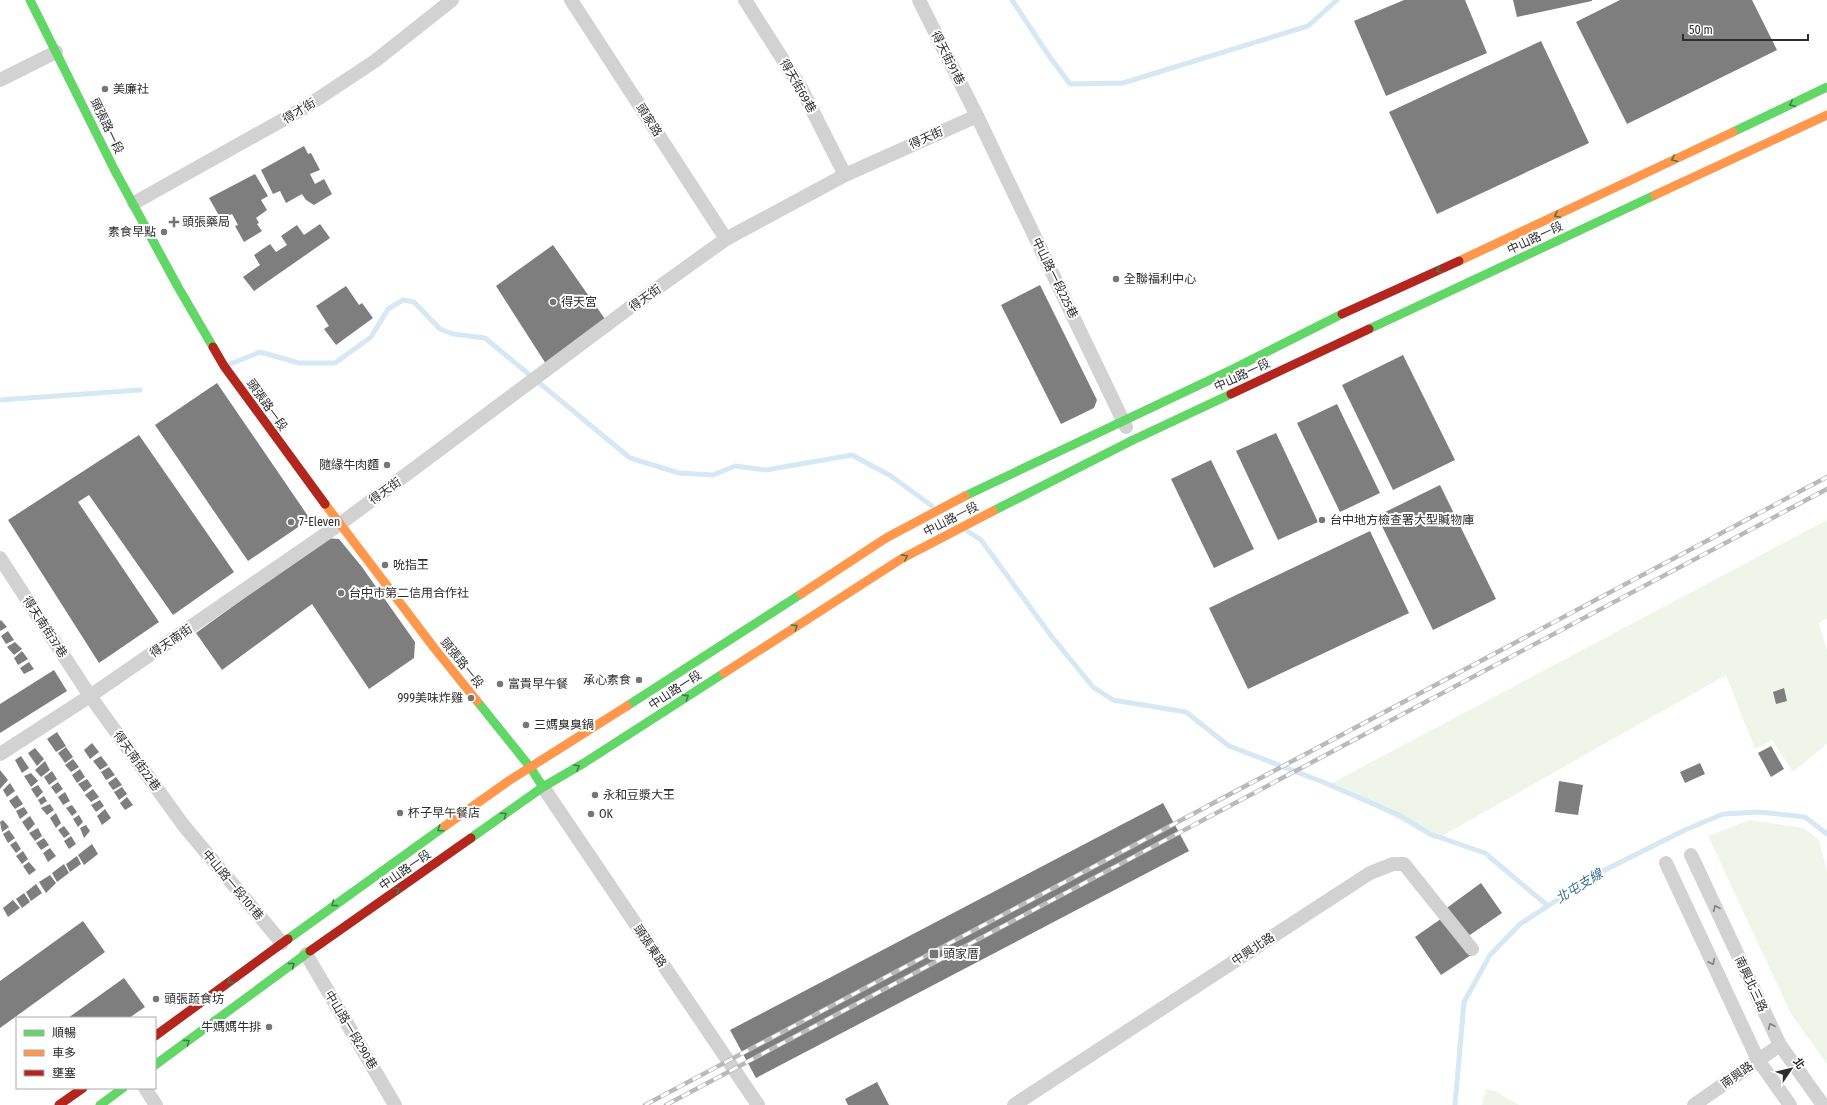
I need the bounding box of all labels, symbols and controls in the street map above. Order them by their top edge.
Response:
scale bar [1683,16,1808,42]
text: 50 m [1689,23,1713,37]
street label: 得天街91巷 [929,29,967,87]
street label: 得天街69巷 [777,57,819,115]
place label: 美廉社 [113,82,149,96]
marker: 美廉社 [100,84,110,94]
street label: 頭張路一段 [88,96,126,156]
street label: 得才街 [280,96,318,126]
one-way arrow [1789,99,1796,107]
street label: 頭家路 [633,101,665,139]
street label: 得天街 [907,124,945,152]
one-way arrow [1671,154,1678,162]
one-way arrow [1553,210,1561,218]
place label: 頭張藥局 [182,215,230,229]
marker: 頭張藥局 [169,217,179,227]
street label: 中山路一段 [1505,219,1565,257]
place label: 素食早點 [108,225,156,239]
marker: 素食早點 [159,227,169,237]
street label: 中山路一段225巷 [1029,235,1081,321]
one-way arrow [1436,265,1444,273]
place label: 全聯福利中心 [1124,272,1196,286]
marker: 全聯福利中心 [1111,274,1121,284]
street label: 得天街 [626,282,664,314]
place label: 得天宮 [561,295,597,309]
marker: 得天宮 [548,297,558,307]
street label: 中山路一段 [1212,356,1272,394]
street label: 頭張路一段 [244,377,290,433]
place label: 隨緣牛肉麵 [319,458,379,472]
marker: 隨緣牛肉麵 [382,460,392,470]
street label: 得天街 [366,475,404,507]
street label: 中山路一段 [921,499,981,539]
place label: 台中地方檢查署大型贓物庫 [1330,513,1474,527]
place label: 7-Eleven [299,515,340,529]
marker: 台中地方檢查署大型贓物庫 [1317,515,1327,525]
marker: 7-Eleven [286,517,296,527]
one-way arrow [901,554,908,562]
place label: 吮指王 [393,558,429,572]
marker: 吮指王 [380,560,390,570]
place label: 台中市第二信用合作社 [349,586,469,600]
marker: 台中市第二信用合作社 [336,588,346,598]
street label: 得天南街37巷 [20,594,70,660]
street label: 得天南街 [147,622,195,660]
one-way arrow [791,624,798,631]
street label: 頭張路一段 [438,635,486,691]
street label: 中山路一段 [646,668,704,712]
place label: 承心素食 [583,673,631,687]
marker: 承心素食 [634,675,644,685]
place label: 富貴早午餐 [508,677,568,691]
marker: 富貴早午餐 [495,679,505,689]
place label: 999美味炸雞 [398,691,463,705]
marker: 999美味炸雞 [466,693,476,703]
one-way arrow [682,695,689,702]
place label: 三媽臭臭鍋 [534,718,594,732]
marker: 三媽臭臭鍋 [521,720,531,730]
street label: 得天南街22巷 [111,728,163,794]
one-way arrow [573,765,580,772]
place label: 永和豆漿大王 [603,788,675,802]
marker: 永和豆漿大王 [590,790,600,800]
place label: 杯子早午餐店 [408,806,480,820]
place label: OK [599,807,614,821]
marker: 杯子早午餐店 [395,808,405,818]
marker: OK [586,809,596,819]
one-way arrow [499,812,506,819]
one-way arrow [437,824,444,832]
street label: 中山路一段101巷 [200,847,266,923]
street label: 中山路一段 [376,847,434,893]
water label: 北屯支線 [1553,865,1607,906]
one-way arrow [393,888,400,895]
one-way arrow [332,900,339,907]
one-way arrow [1713,905,1721,913]
street label: 頭張東路 [631,922,669,970]
street label: 中興北路 [1229,930,1277,968]
place label: 頭家厝 [943,947,979,961]
marker: 頭家厝 [928,948,940,960]
street label: 南興北三路 [1732,954,1770,1014]
one-way arrow [1708,958,1716,965]
one-way arrow [287,963,294,970]
one-way arrow [227,976,234,983]
street label: 中山路一段290巷 [322,988,380,1072]
place label: 頭張蔬食坊 [164,992,224,1006]
marker: 頭張蔬食坊 [151,994,161,1004]
legend [16,1017,156,1089]
place label: 牛媽媽牛排 [201,1020,261,1034]
marker: 牛媽媽牛排 [264,1022,274,1032]
one-way arrow [1768,1023,1776,1030]
text: 順暢 [52,1026,76,1040]
one-way arrow [182,1040,189,1047]
text: 車多 [52,1046,76,1060]
north arrow [1771,1049,1811,1089]
text: 北 [1790,1055,1807,1072]
street label: 南興路 [1718,1059,1756,1091]
text: 壅塞 [52,1066,76,1080]

